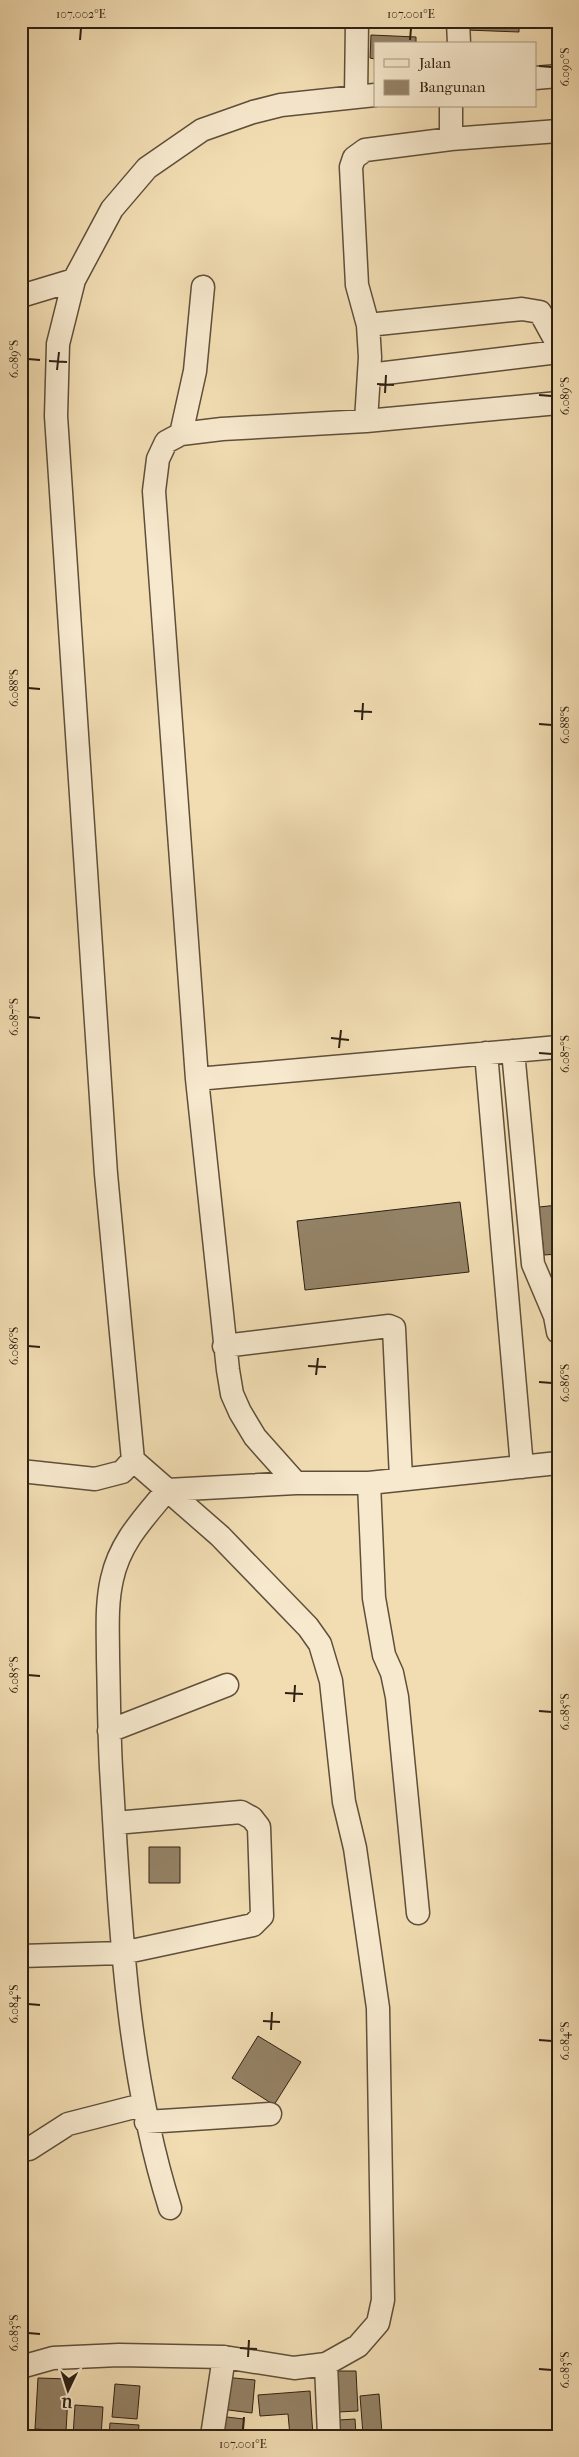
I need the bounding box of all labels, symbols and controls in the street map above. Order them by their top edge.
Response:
text: 107.002°E [56,7,106,21]
text: 107.001°E [387,7,435,21]
legend [374,42,536,108]
text: 6.090°S [558,48,572,86]
text: Jalan [418,54,451,72]
text: Bangunan [419,78,486,96]
text: 6.089°S [7,340,21,378]
text: 6.089°S [558,377,572,415]
text: 6.088°S [7,669,21,707]
text: 6.088°S [558,706,572,744]
text: 6.087°S [7,998,21,1036]
text: 6.087°S [558,1035,572,1073]
text: 6.086°S [7,1327,21,1365]
text: 6.086°S [558,1364,572,1402]
text: 6.085°S [7,1656,21,1694]
text: 6.085°S [558,1693,572,1731]
text: 6.084°S [7,1984,21,2024]
text: 6.084°S [558,2021,572,2061]
text: 6.083°S [7,2315,21,2351]
text: 6.083°S [558,2352,572,2388]
north arrow [42,2364,92,2414]
text: U [61,2394,74,2411]
text: 107.001°E [219,2437,267,2451]

